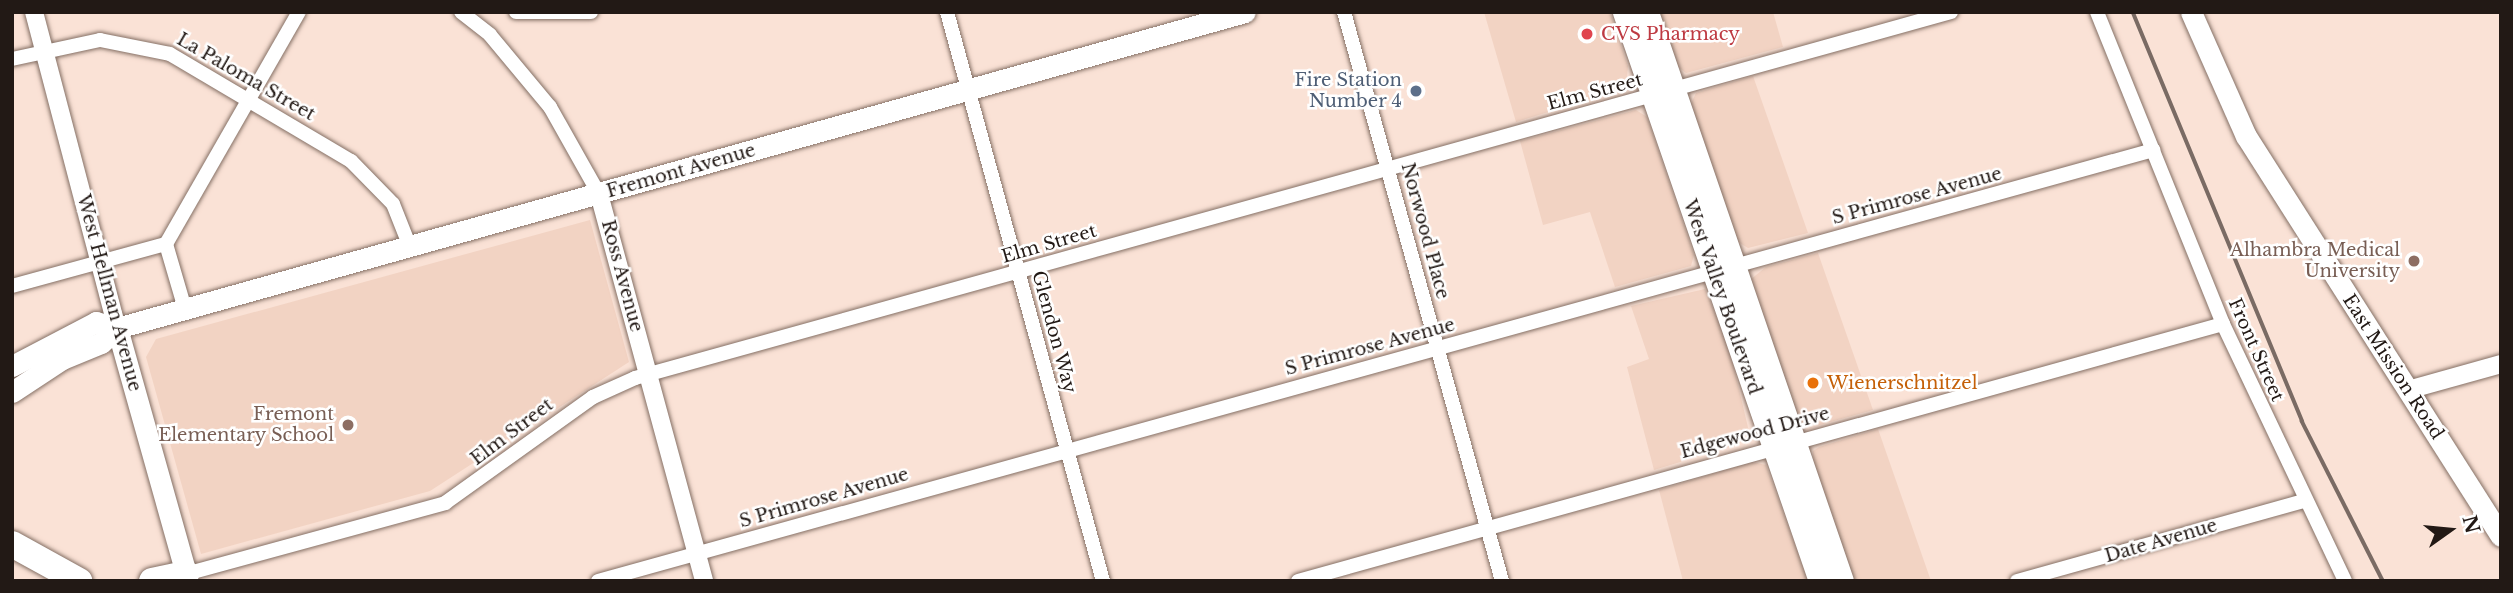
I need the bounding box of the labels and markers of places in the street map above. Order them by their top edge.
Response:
place label: CVS Pharmacy [1601,23,1740,45]
marker: CVS Pharmacy [1579,26,1595,42]
place label: Fire Station Number 4 [1295,70,1402,112]
marker: Fire Station Number 4 [1408,83,1424,99]
place label: Alhambra Medical University [2230,240,2400,282]
marker: Alhambra Medical University [2406,253,2422,269]
place label: Wienerschnitzel [1827,372,1978,394]
marker: Wienerschnitzel [1805,375,1821,391]
place label: Fremont Elementary School [158,404,334,446]
marker: Fremont Elementary School [340,417,356,433]

